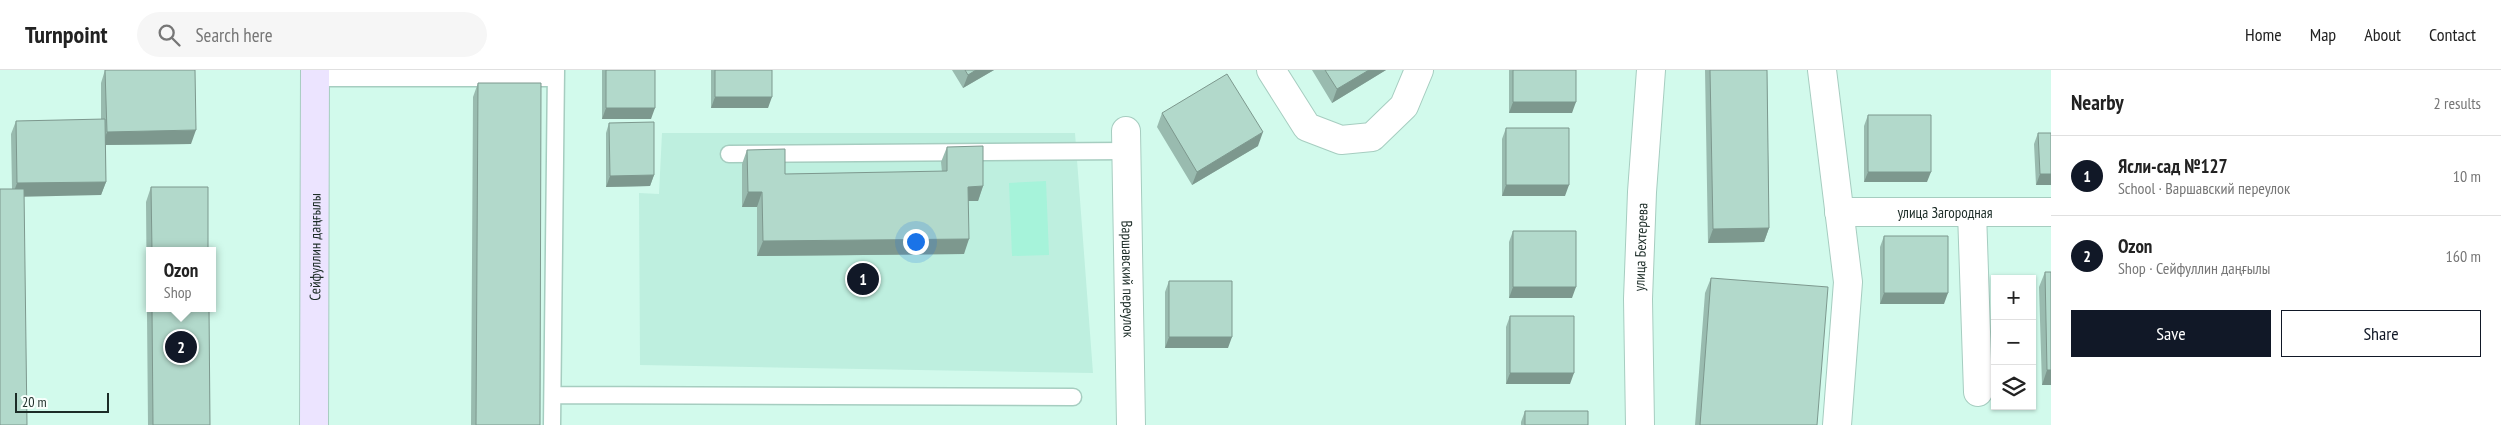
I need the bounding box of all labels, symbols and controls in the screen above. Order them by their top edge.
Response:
search box [137,12,487,57]
text: Turnpoint [25,19,107,50]
icon: search [155,21,183,49]
text: Search here [195,23,273,47]
text: Home [2245,23,2282,46]
text: Map [2310,23,2336,46]
text: About [2364,23,2401,46]
text: Contact [2429,23,2476,46]
text: Nearby [2071,89,2124,116]
text: 2 results [2434,93,2481,113]
text: Ясли-сад №127 [2118,154,2228,178]
text: 1 [2083,166,2091,186]
text: 10 m [2453,166,2481,186]
text: School · Варшавский переулок [2118,178,2290,198]
street label: Сейфуллин даңғылы [305,193,324,301]
street label: улица Бехтерева [1629,202,1651,292]
street label: улица Загородная [1897,203,1993,222]
street label: Варшавский переулок [1118,220,1139,338]
your location [903,229,929,255]
text: Ozon [2118,234,2152,258]
text: 2 [2083,246,2091,266]
text: 160 m [2446,246,2481,266]
popup [146,247,216,312]
text: Ozon [164,258,198,282]
text: Shop · Сейфуллин даңғылы [2118,258,2270,278]
pin: 1 [847,260,879,298]
map controls [1991,275,2036,410]
button: + [1991,275,2036,320]
text: Shop [164,282,192,302]
button: Save [2071,310,2271,357]
button: Share [2281,310,2481,357]
button: − [1991,320,2036,365]
pin: 2 [165,328,197,366]
button: layers [1991,365,2036,410]
scale bar [15,390,109,413]
text: 20 m [22,393,47,411]

